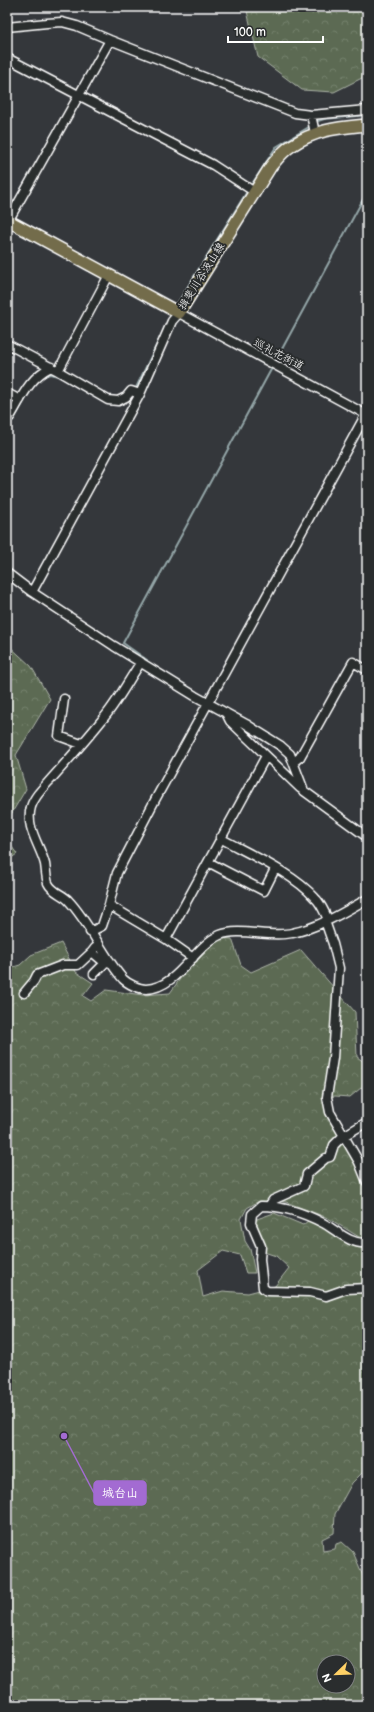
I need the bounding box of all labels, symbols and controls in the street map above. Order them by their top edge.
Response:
scale bar [228,18,323,44]
text: 100 m [234,25,266,40]
street label: 揖斐川谷汲山線 [176,240,227,312]
street label: 巡礼花街道 [251,336,306,373]
callout: 城台山 [94,1481,146,1505]
text: 城台山 [102,1486,138,1501]
north arrow [316,1654,356,1694]
text: N [320,1671,335,1684]

